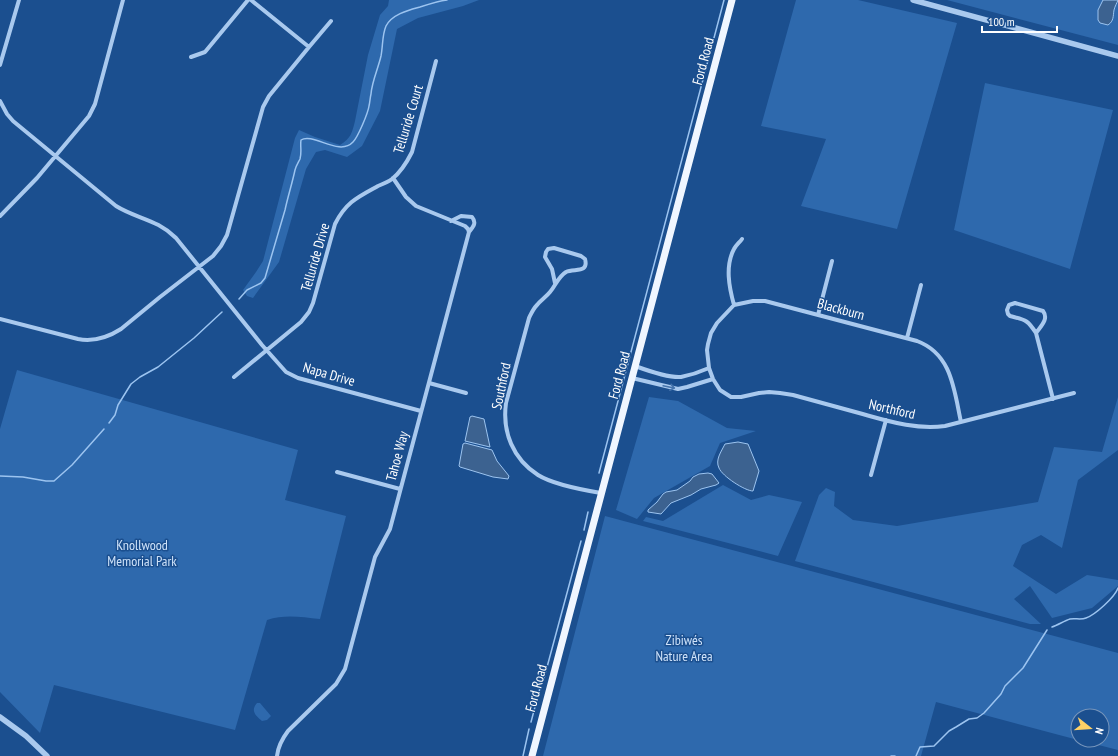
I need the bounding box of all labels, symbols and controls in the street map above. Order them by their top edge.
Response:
scale bar [982,8,1057,34]
text: 100 m [988,14,1015,29]
street label: Ford Road [688,35,718,87]
street label: Telluride Court [389,82,427,156]
street label: Telluride Drive [297,221,333,293]
street label: Blackburn [815,294,867,324]
street label: Ford Road [604,349,634,401]
street label: Napa Drive [301,358,357,390]
street label: Southford [487,361,515,411]
one-way arrow [663,384,676,392]
street label: Northford [867,395,917,423]
street label: Tahoe Way [382,428,413,483]
park label: Knollwood Memorial Park [107,536,177,570]
park label: Zibiwés Nature Area [655,631,713,665]
street label: Ford Road [521,662,551,714]
north arrow [1070,708,1110,748]
text: N [1092,726,1107,736]

